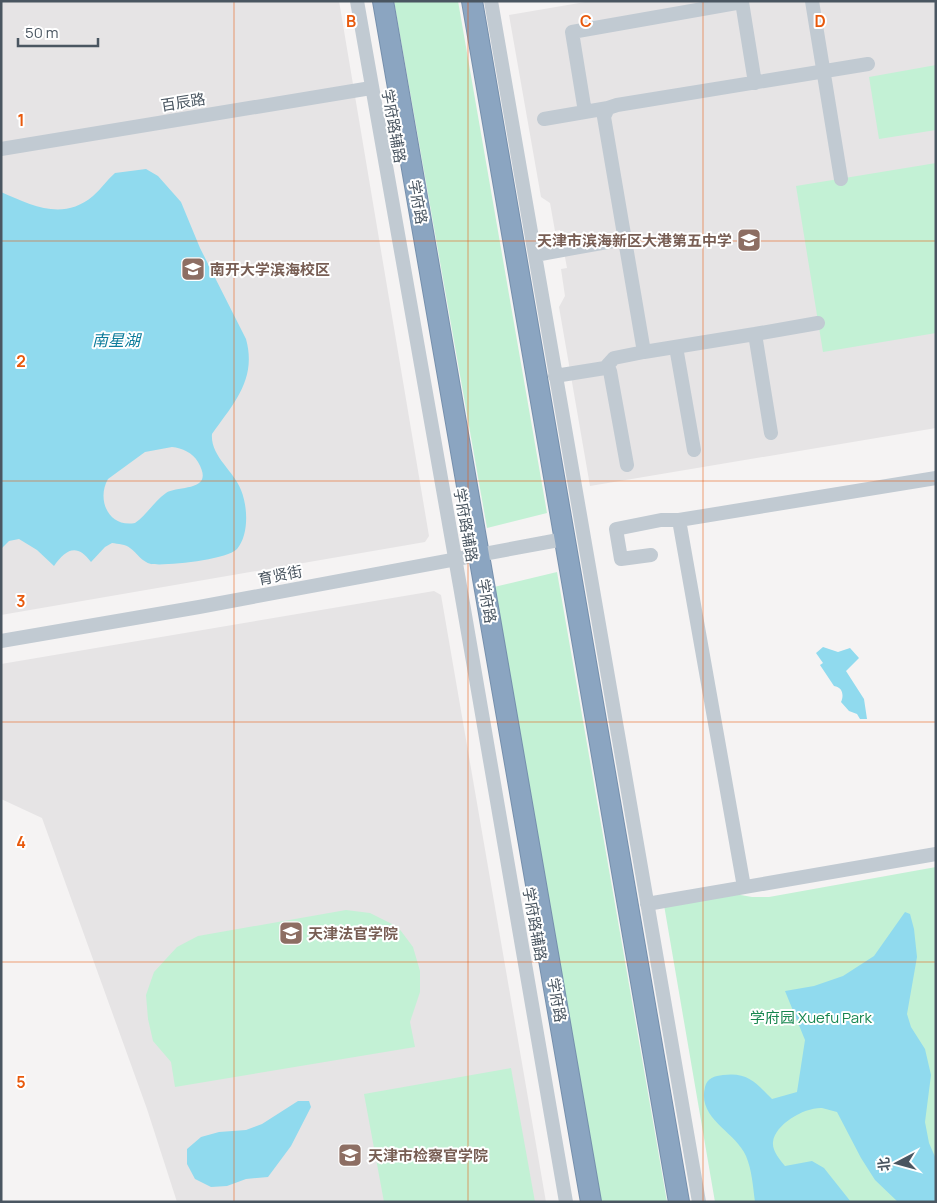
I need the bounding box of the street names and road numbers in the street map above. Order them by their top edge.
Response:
street label: 学府路辅路 [377,87,411,165]
street label: 百辰路 [159,88,207,116]
street label: 学府路 [404,178,432,226]
street label: 学府路辅路 [449,486,483,564]
street label: 育贤街 [256,560,304,590]
street label: 学府路 [473,577,501,625]
street label: 学府路辅路 [518,885,552,963]
street label: 学府路 [543,976,571,1024]

